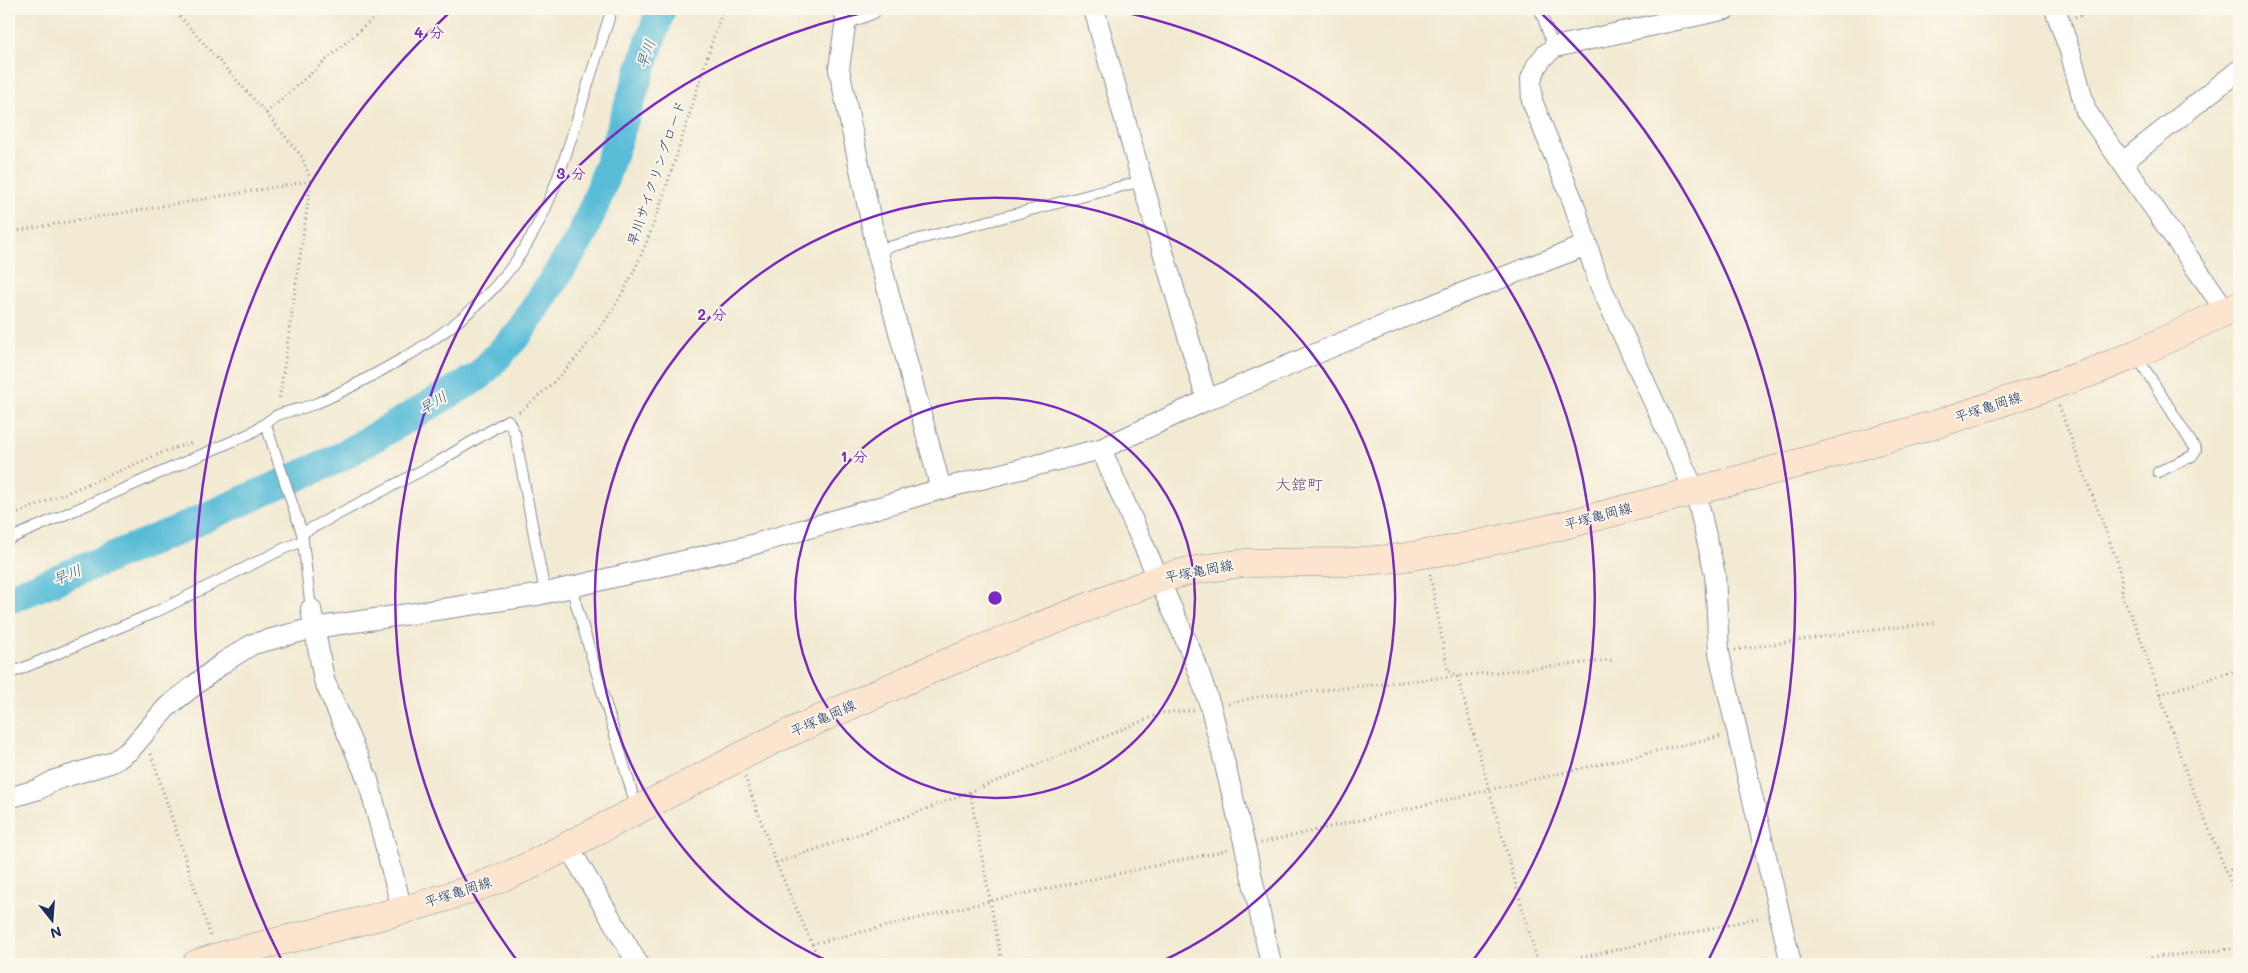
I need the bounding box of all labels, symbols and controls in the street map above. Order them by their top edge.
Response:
text: 4 分 [414,22,444,42]
water label: 早川 [631,36,659,71]
street label: 早川サイクリングロード [622,98,689,248]
text: 3 分 [556,163,586,183]
text: 2 分 [698,304,726,324]
water label: 早川 [414,386,450,418]
street label: 平塚亀岡線 [1952,387,2024,426]
text: 1 分 [840,446,868,466]
district label: 大舘町 [1275,473,1323,494]
street label: 平塚亀岡線 [1562,497,1634,534]
street label: 平塚亀岡線 [1163,555,1235,587]
water label: 早川 [49,559,84,589]
centre of rings [986,589,1004,607]
street label: 平塚亀岡線 [787,695,859,740]
street label: 平塚亀岡線 [422,872,494,911]
north arrow [28,896,78,946]
text: N [48,922,64,944]

